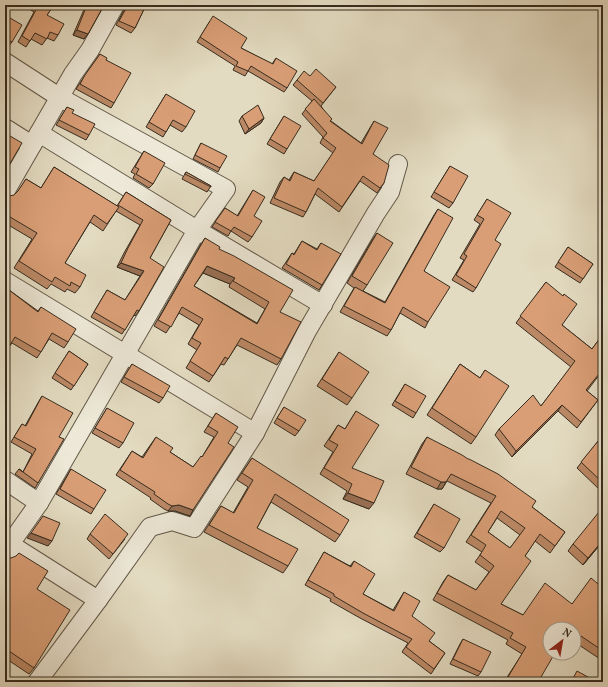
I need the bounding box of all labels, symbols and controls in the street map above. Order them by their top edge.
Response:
north arrow [542,621,582,661]
text: N [559,625,574,642]

